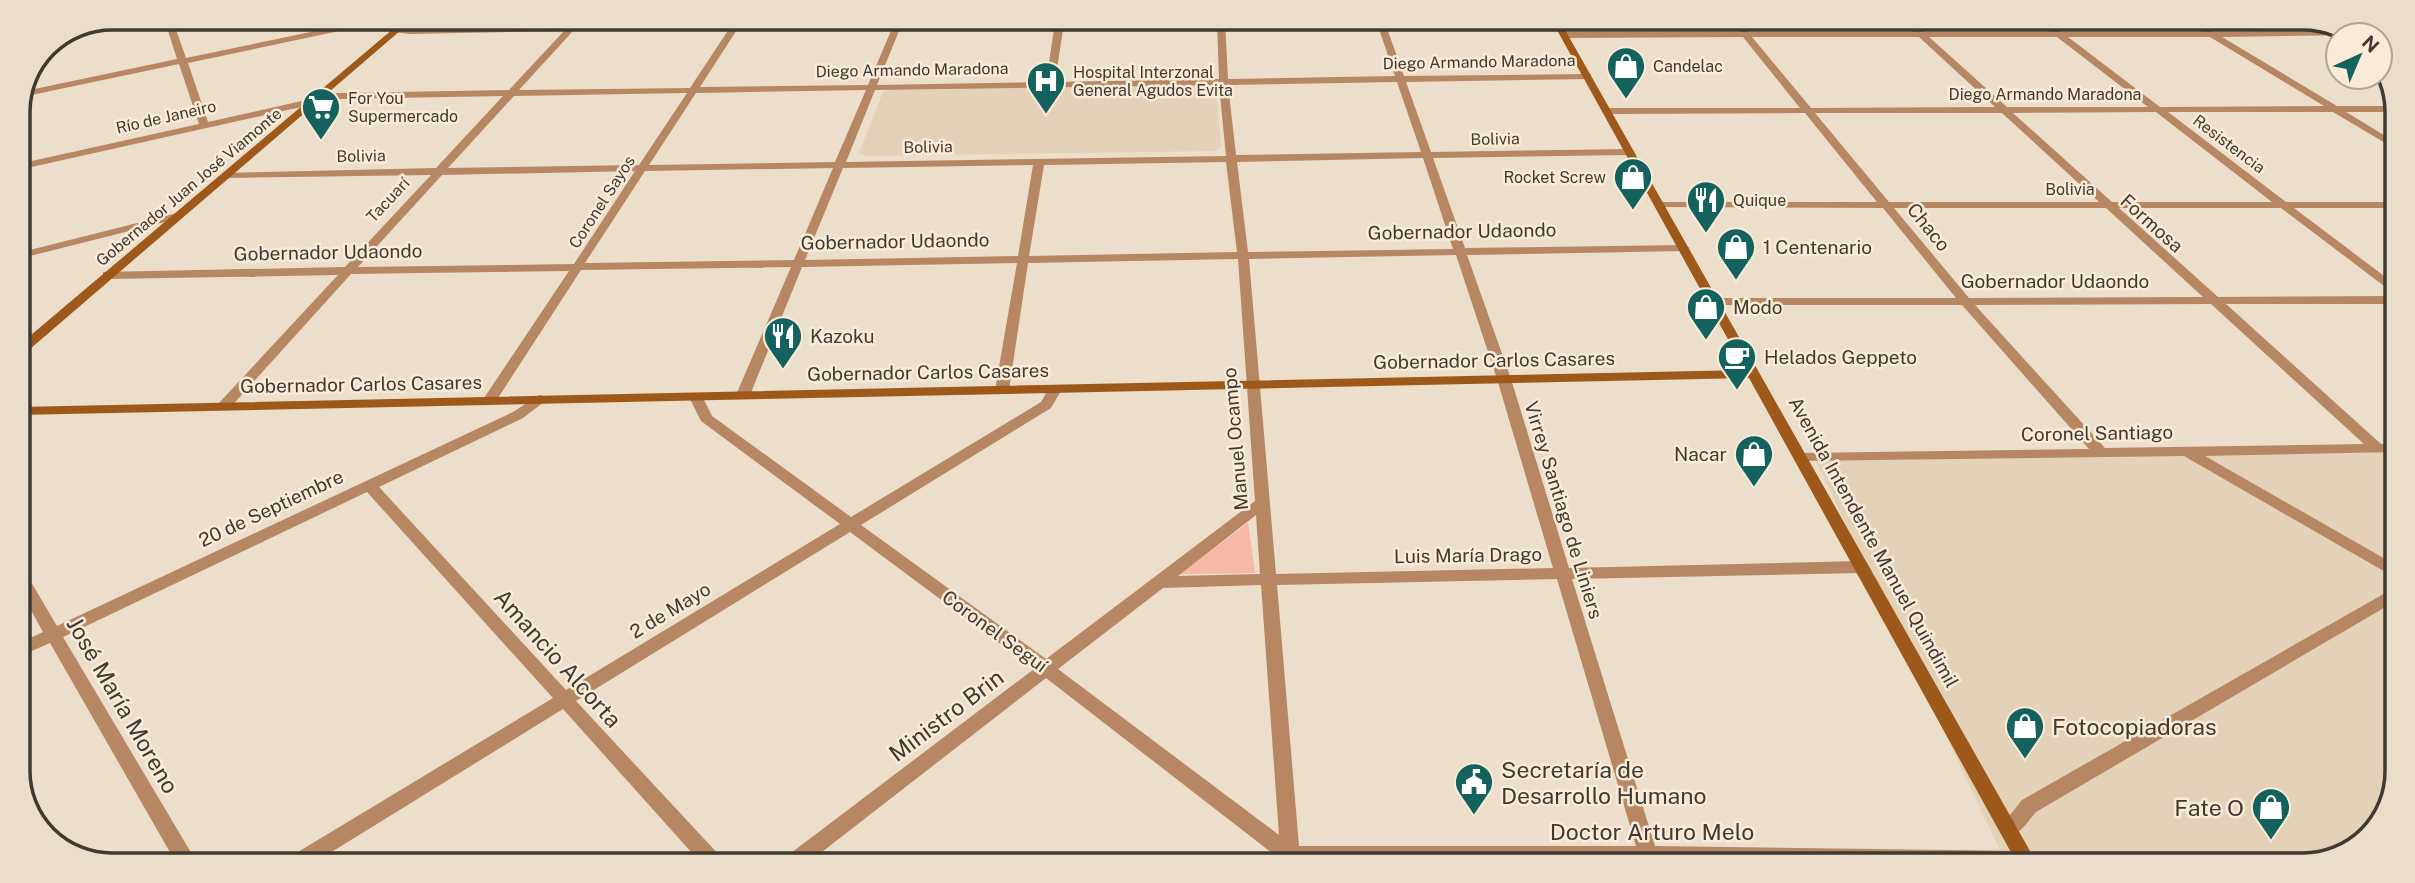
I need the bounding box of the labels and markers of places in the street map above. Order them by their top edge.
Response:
shop icon: Candelac [1605,45,1647,100]
place label: Candelac [1653,57,1723,76]
hospital icon: Hospital Interzonal General Agudos Evita [1025,60,1067,115]
place label: Hospital Interzonal General Agudos Evita [1073,63,1233,100]
supermarket icon: For You Supermercado [300,86,342,141]
place label: For You Supermercado [348,89,458,126]
shop icon: Rocket Screw [1612,156,1654,211]
place label: Rocket Screw [1504,168,1607,187]
restaurant icon: Quique [1685,179,1727,234]
place label: Quique [1733,191,1786,210]
shop icon: 1 Centenario [1715,226,1757,281]
place label: 1 Centenario [1763,236,1872,258]
shop icon: Modo [1685,286,1727,341]
place label: Modo [1733,296,1783,318]
restaurant icon: Kazoku [762,315,804,370]
place label: Kazoku [810,325,875,347]
cafe icon: Helados Geppeto [1716,336,1758,391]
place label: Helados Geppeto [1764,346,1917,368]
shop icon: Nacar [1733,433,1775,488]
place label: Nacar [1674,443,1727,465]
shop icon: Fotocopiadoras [2004,705,2046,760]
place label: Fotocopiadoras [2052,713,2217,740]
place label: Secretaría de Desarrollo Humano [1501,756,1707,809]
public building icon: Secretaría de Desarrollo Humano [1453,761,1495,816]
shop icon: Fate O [2250,786,2292,841]
place label: Fate O [2174,794,2244,821]

